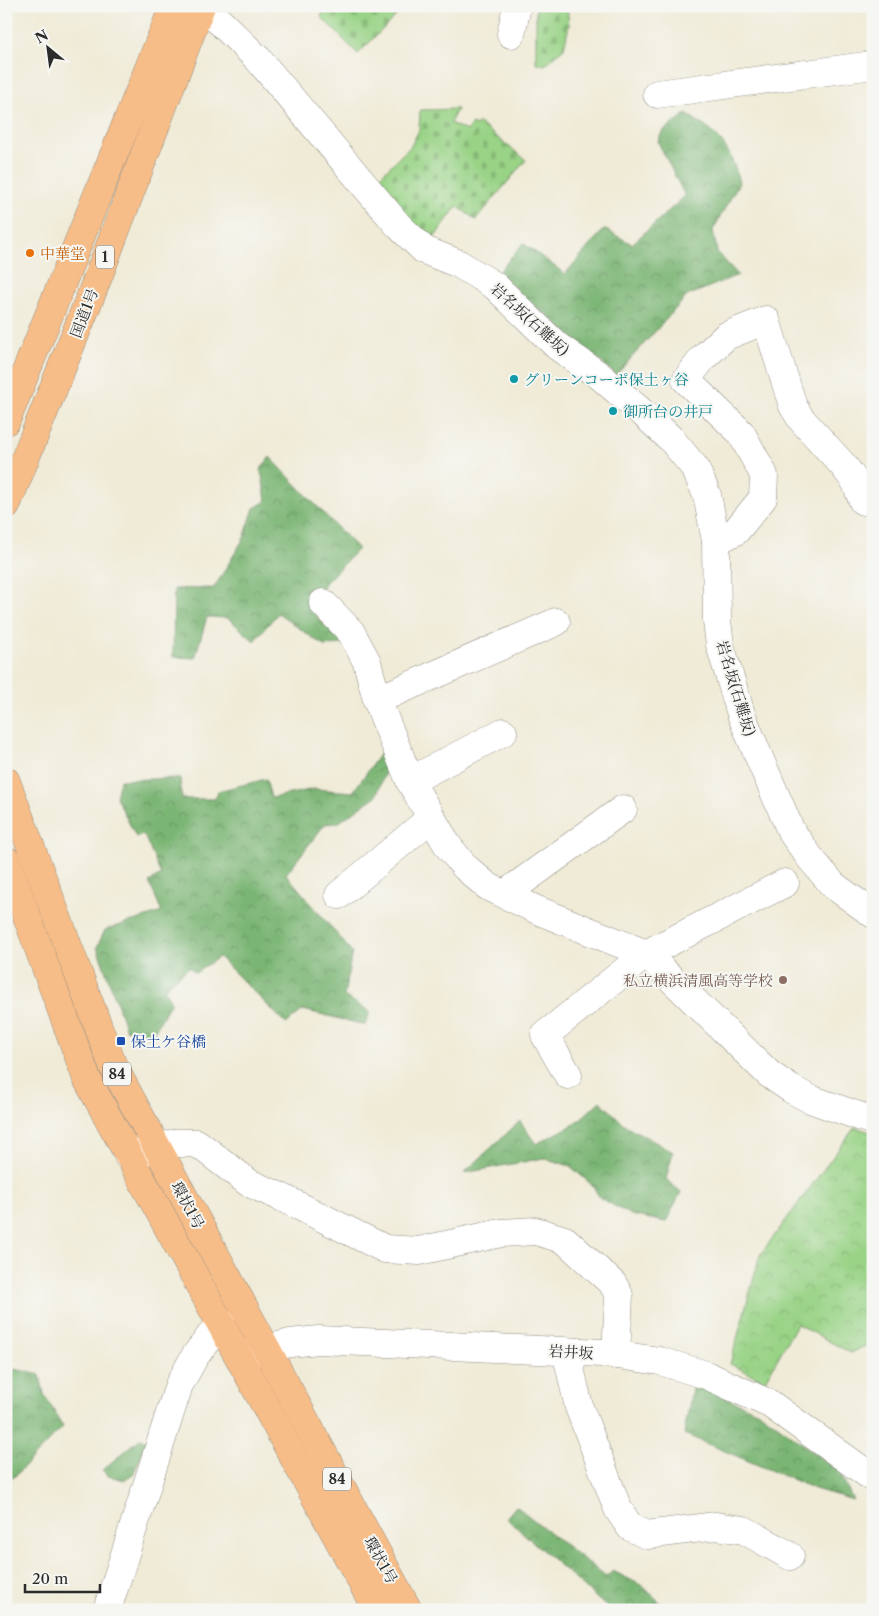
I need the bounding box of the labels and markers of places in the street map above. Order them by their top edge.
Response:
place label: 中華堂 [40,244,85,263]
marker: 中華堂 [24,247,36,259]
place label: グリーンコーポ保土ヶ谷 [524,370,689,389]
marker: グリーンコーポ保土ヶ谷 [508,373,520,385]
place label: 御所台の井戸 [623,402,713,421]
marker: 御所台の井戸 [607,405,619,417]
place label: 私立横浜清風高等学校 [623,971,773,990]
marker: 私立横浜清風高等学校 [777,974,789,986]
place label: 保土ケ谷橋 [131,1032,206,1051]
marker: 保土ケ谷橋 [115,1035,127,1047]

